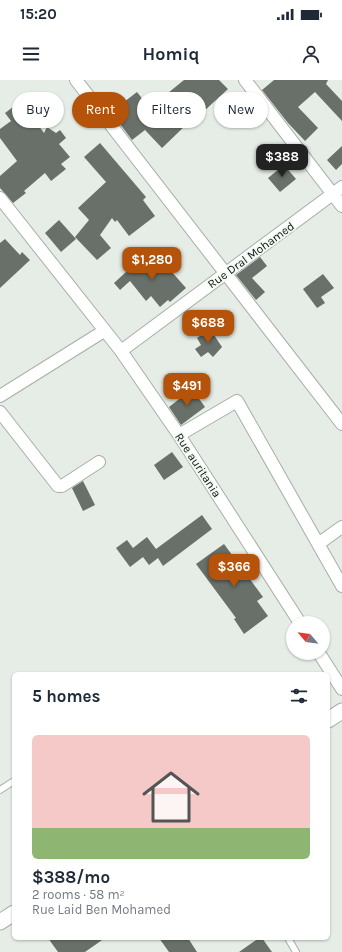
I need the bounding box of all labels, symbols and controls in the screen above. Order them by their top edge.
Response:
text: 15:20 [20,5,57,23]
icon: menu [20,43,42,65]
text: Homiq [143,43,199,65]
icon: person [300,43,322,65]
chip: Buy [12,92,64,128]
chip: Rent [72,92,129,128]
chip: Filters [137,92,206,128]
chip: New [214,92,268,128]
pin: $388 [258,144,306,178]
text: $388 [265,149,299,164]
street label: Rue Dral Mohamed [205,219,297,291]
pin: $1,280 [119,247,185,281]
text: $1,280 [131,252,173,267]
pin: $688 [184,310,232,344]
text: $688 [191,315,225,330]
pin: $491 [163,373,211,407]
text: $491 [172,378,202,393]
street label: Rue auritania [172,430,224,500]
pin: $366 [210,554,258,588]
text: $366 [218,559,250,574]
north arrow [286,616,330,660]
map controls [286,616,330,660]
icon: filters [288,685,310,707]
text: 5 homes [32,686,101,706]
icon: home [135,761,207,833]
text: $388/mo [32,867,110,887]
text: 2 rooms · 58 m² [32,887,125,902]
text: Rue Laid Ben Mohamed [32,902,171,917]

